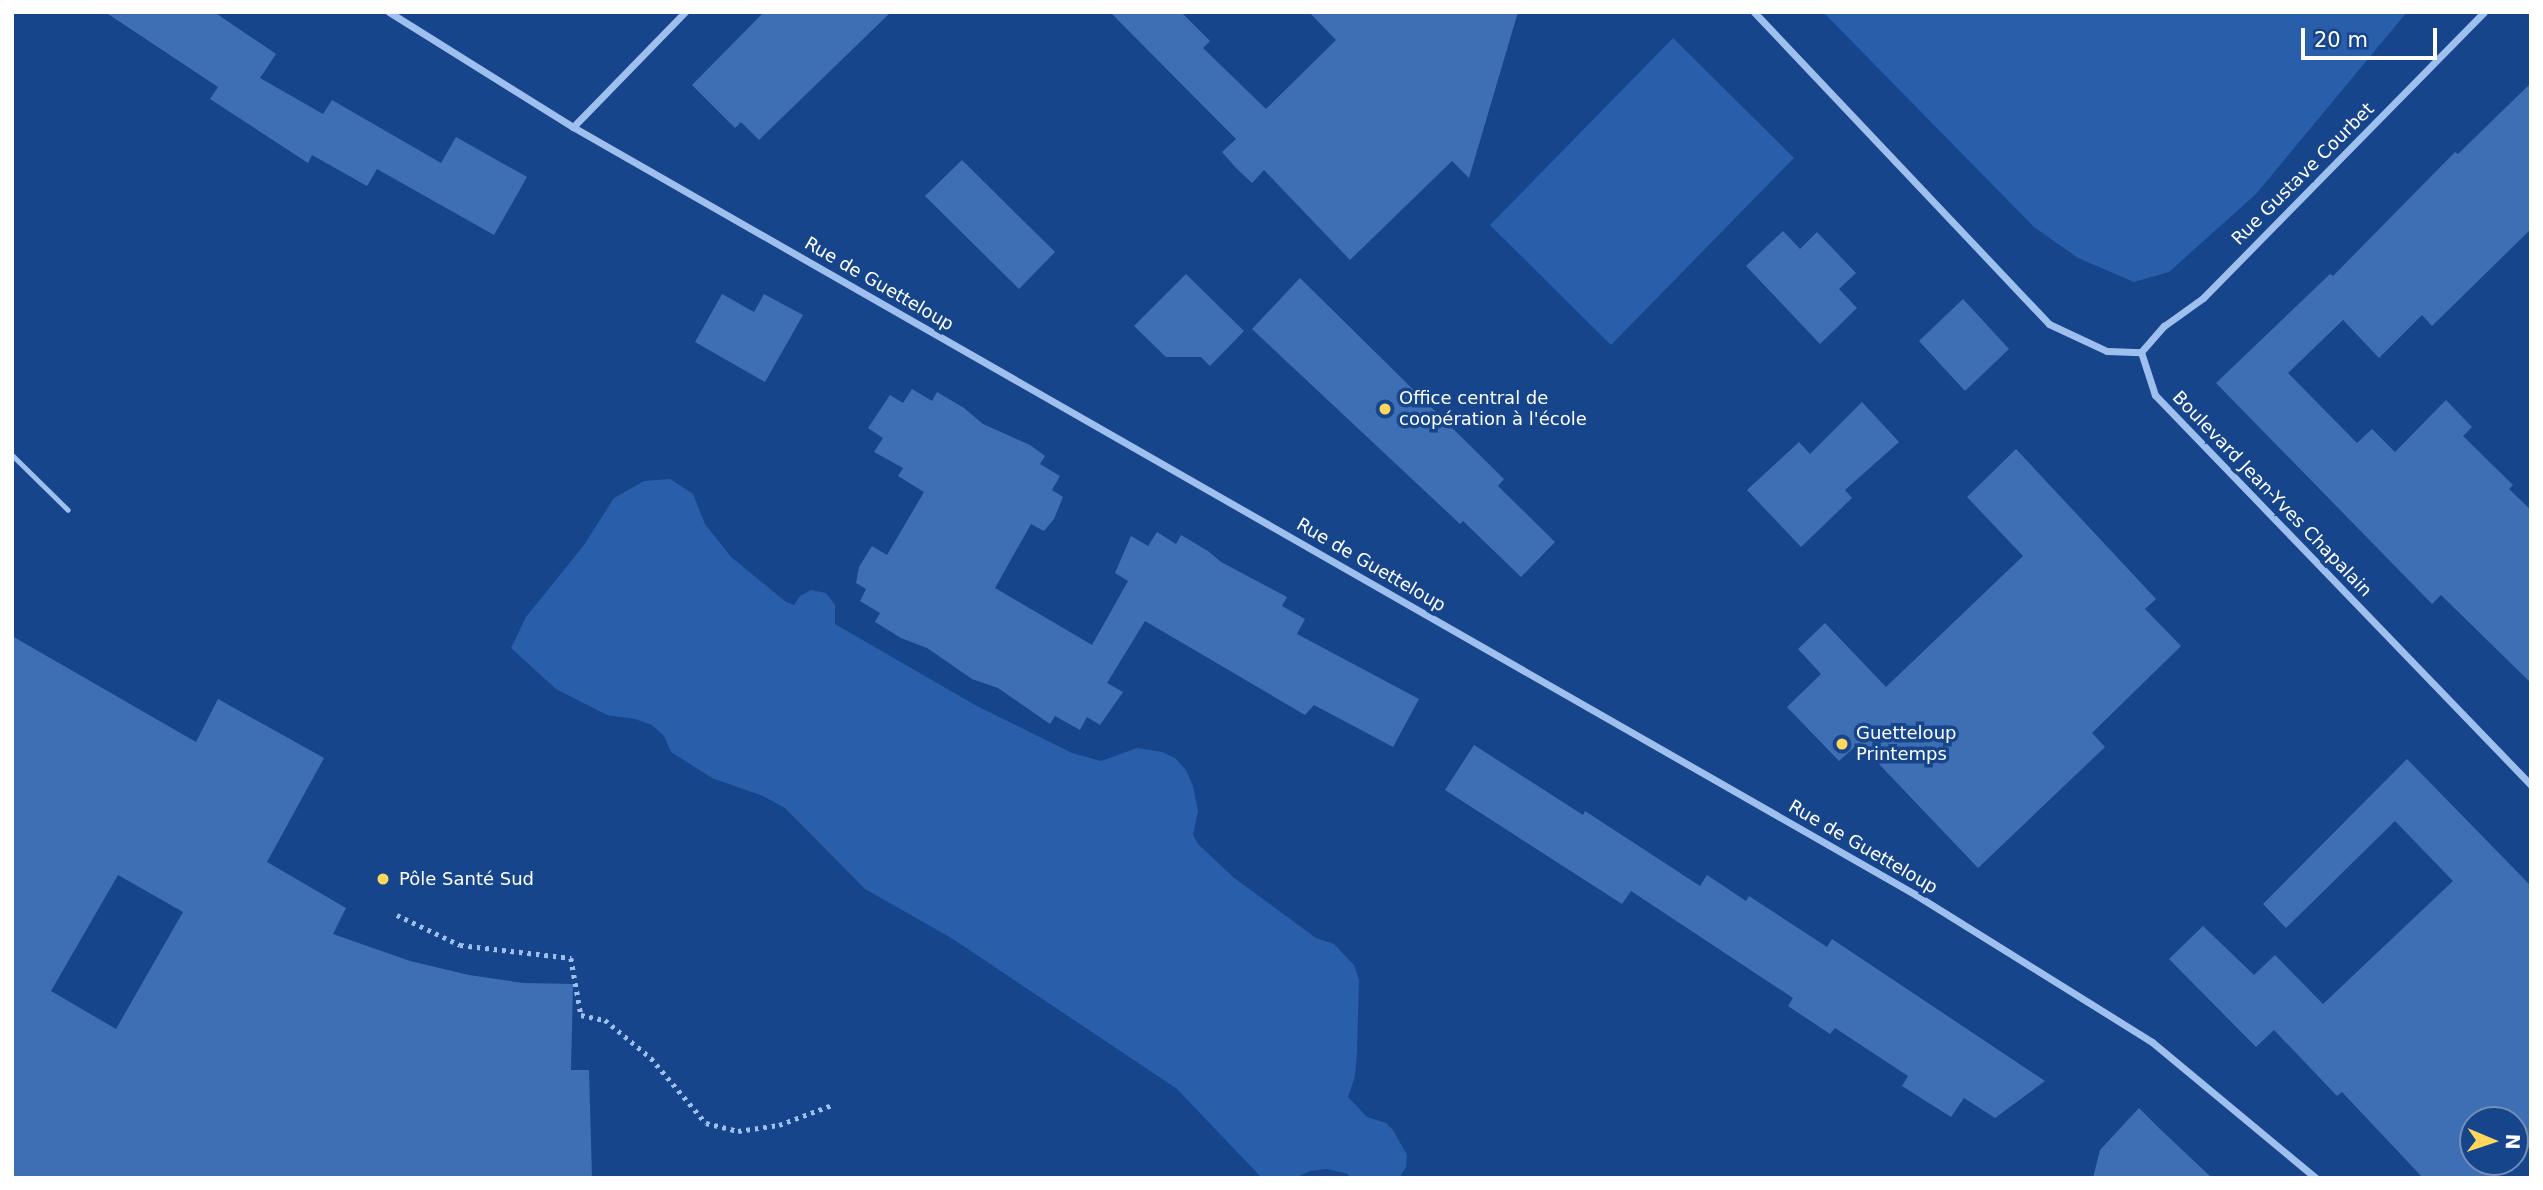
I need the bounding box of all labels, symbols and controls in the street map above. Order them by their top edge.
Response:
scale bar [2305,14,2442,58]
text: 20 m [2314,28,2368,52]
street label: Rue Gustave Courbet [2227,98,2379,250]
street label: Rue de Guetteloup [801,232,957,336]
street label: Boulevard Jean-Yves Chapalain [2168,387,2376,601]
place label: Office central de coopération à l'école [1399,388,1587,430]
marker: Office central de coopération à l'école [1377,401,1393,417]
street label: Rue de Guetteloup [1293,513,1449,617]
place label: Guetteloup Printemps [1856,723,1956,766]
marker: Guetteloup Printemps [1834,736,1850,752]
street label: Rue de Guetteloup [1785,795,1941,899]
place label: Pôle Santé Sud [399,868,534,890]
marker: Pôle Santé Sud [373,869,393,889]
north arrow [2459,1106,2529,1176]
text: N [2502,1133,2524,1150]

